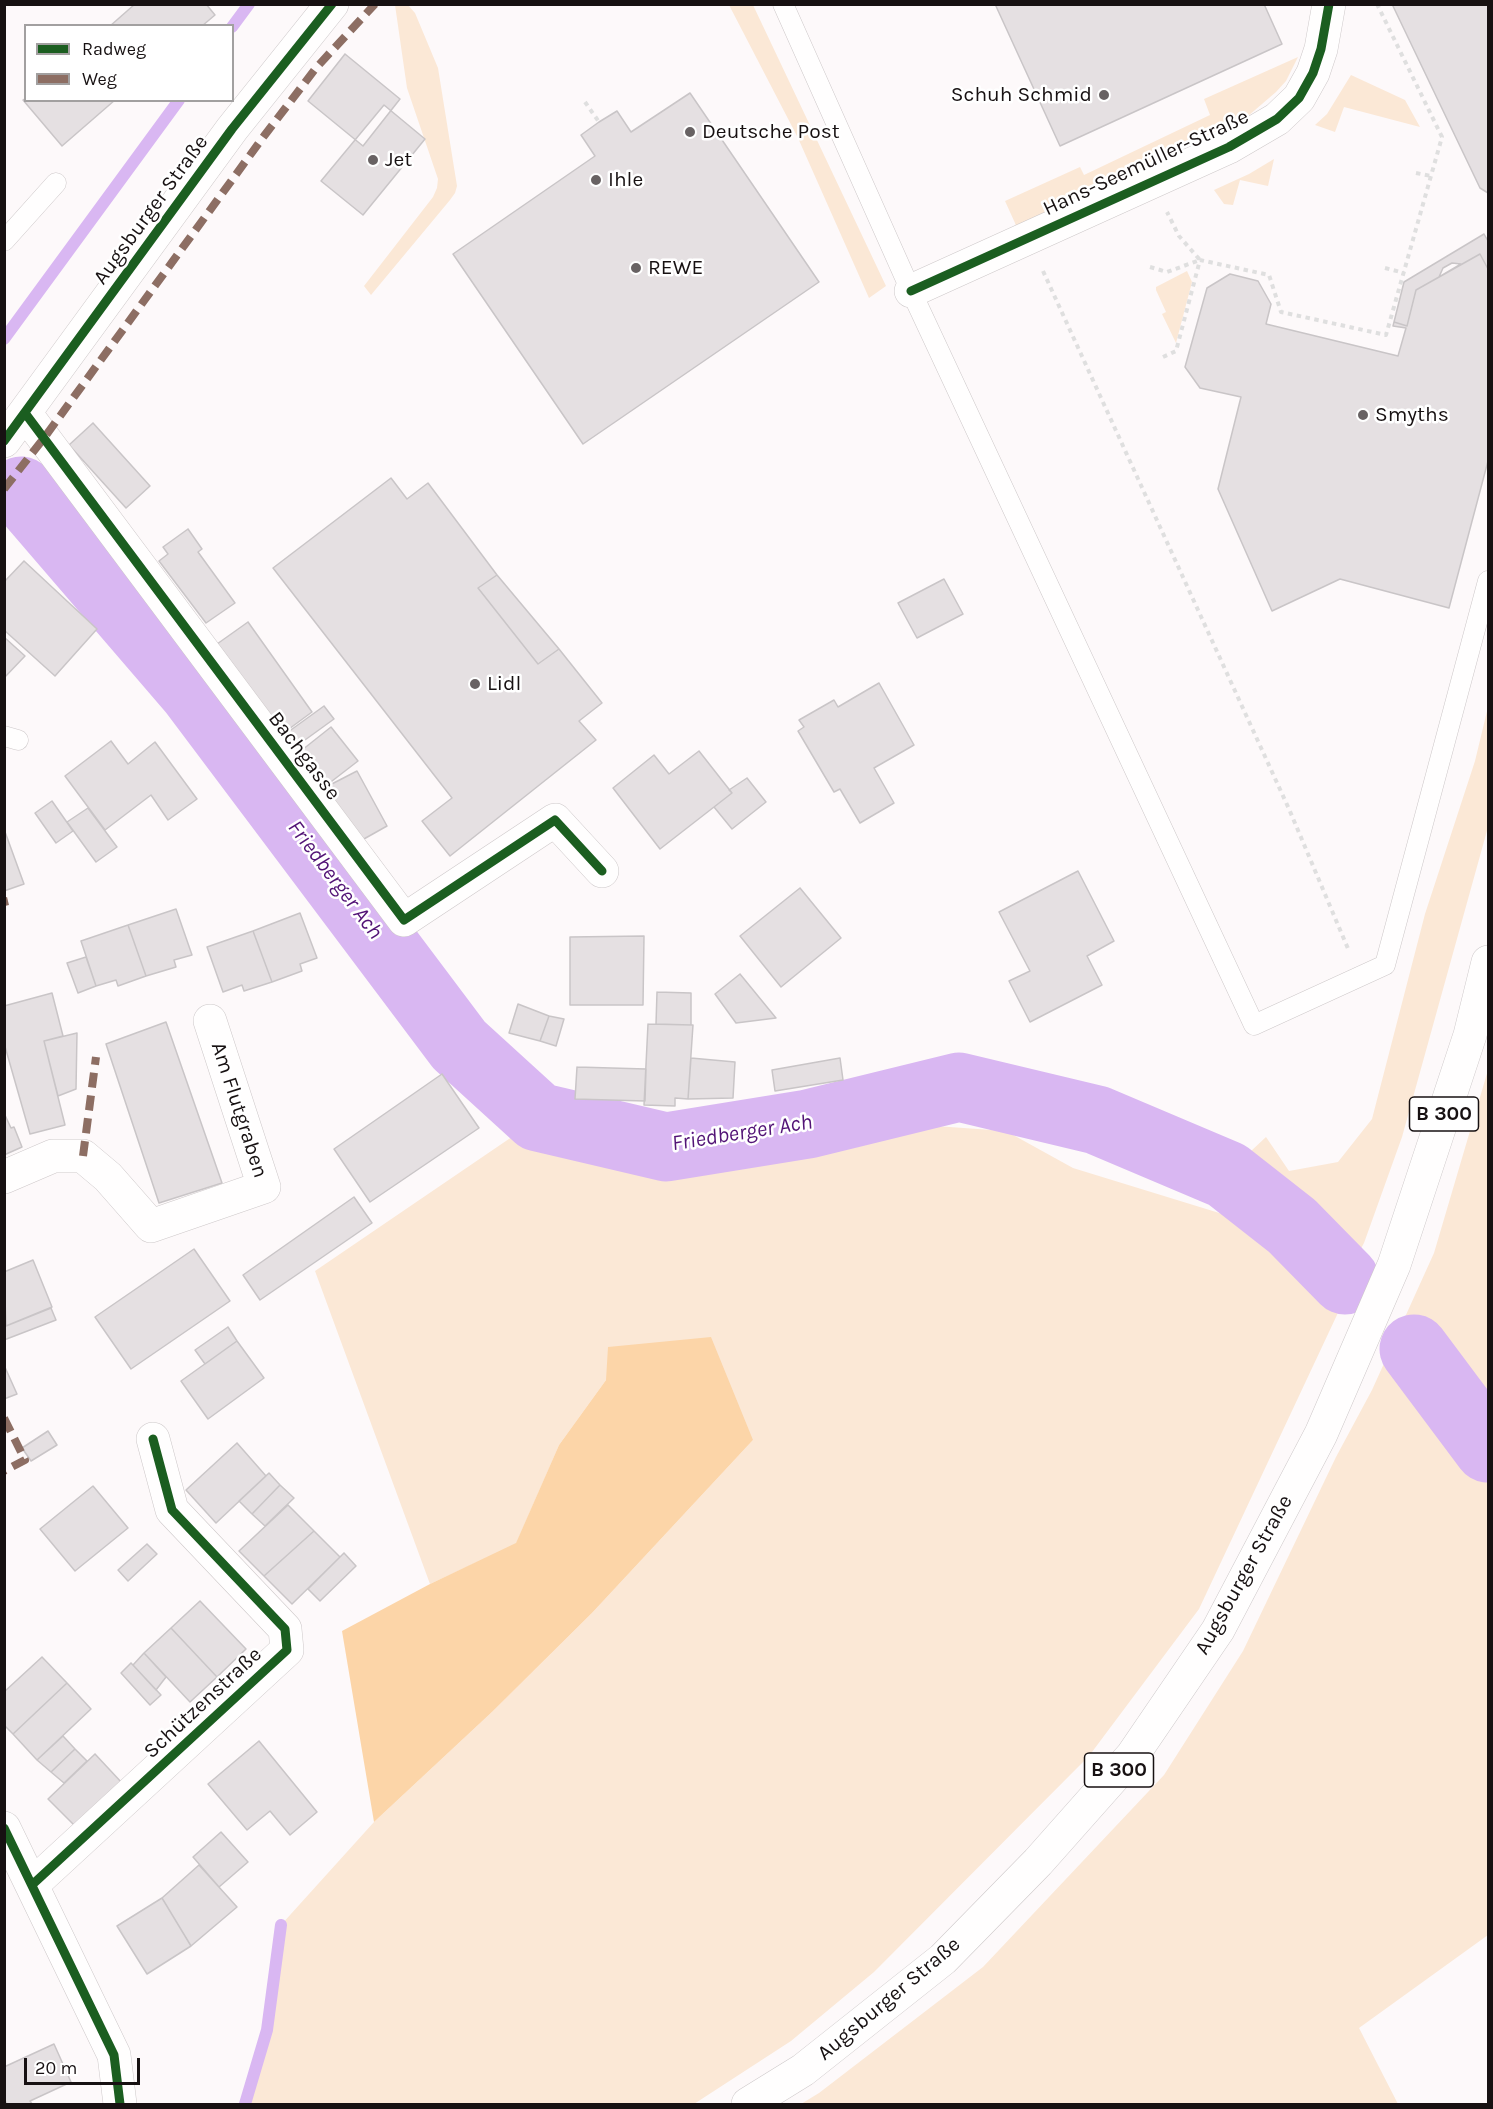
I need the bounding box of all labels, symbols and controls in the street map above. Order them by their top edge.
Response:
legend [24,24,234,102]
text: Radweg [82,38,146,60]
text: Weg [82,68,117,90]
place label: Schuh Schmid [951,82,1092,108]
marker: Schuh Schmid [1097,88,1111,102]
street label: Hans-Seemüller-Straße [1039,104,1253,222]
place label: Deutsche Post [702,119,840,145]
marker: Deutsche Post [683,125,697,139]
street label: Augsburger Straße [88,130,214,290]
place label: Jet [385,147,412,173]
marker: Jet [366,153,380,167]
place label: Ihle [608,167,643,193]
marker: Ihle [589,173,603,187]
place label: REWE [648,255,703,281]
marker: REWE [629,261,643,275]
place label: Smyths [1375,402,1449,428]
marker: Smyths [1356,408,1370,422]
place label: Lidl [487,671,521,697]
marker: Lidl [468,677,482,691]
street label: Bachgasse [263,707,345,805]
water label: Friedberger Ach [282,815,388,945]
street label: Am Flutgraben [205,1039,273,1181]
road number: B 300 [1410,1097,1478,1131]
water label: Friedberger Ach [670,1109,814,1157]
street label: Augsburger Straße [1190,1491,1298,1659]
street label: Schützenstraße [139,1642,267,1764]
road number: B 300 [1084,1753,1154,1787]
street label: Augsburger Straße [812,1932,966,2066]
scale bar [27,2046,142,2084]
text: 20 m [35,2057,77,2079]

